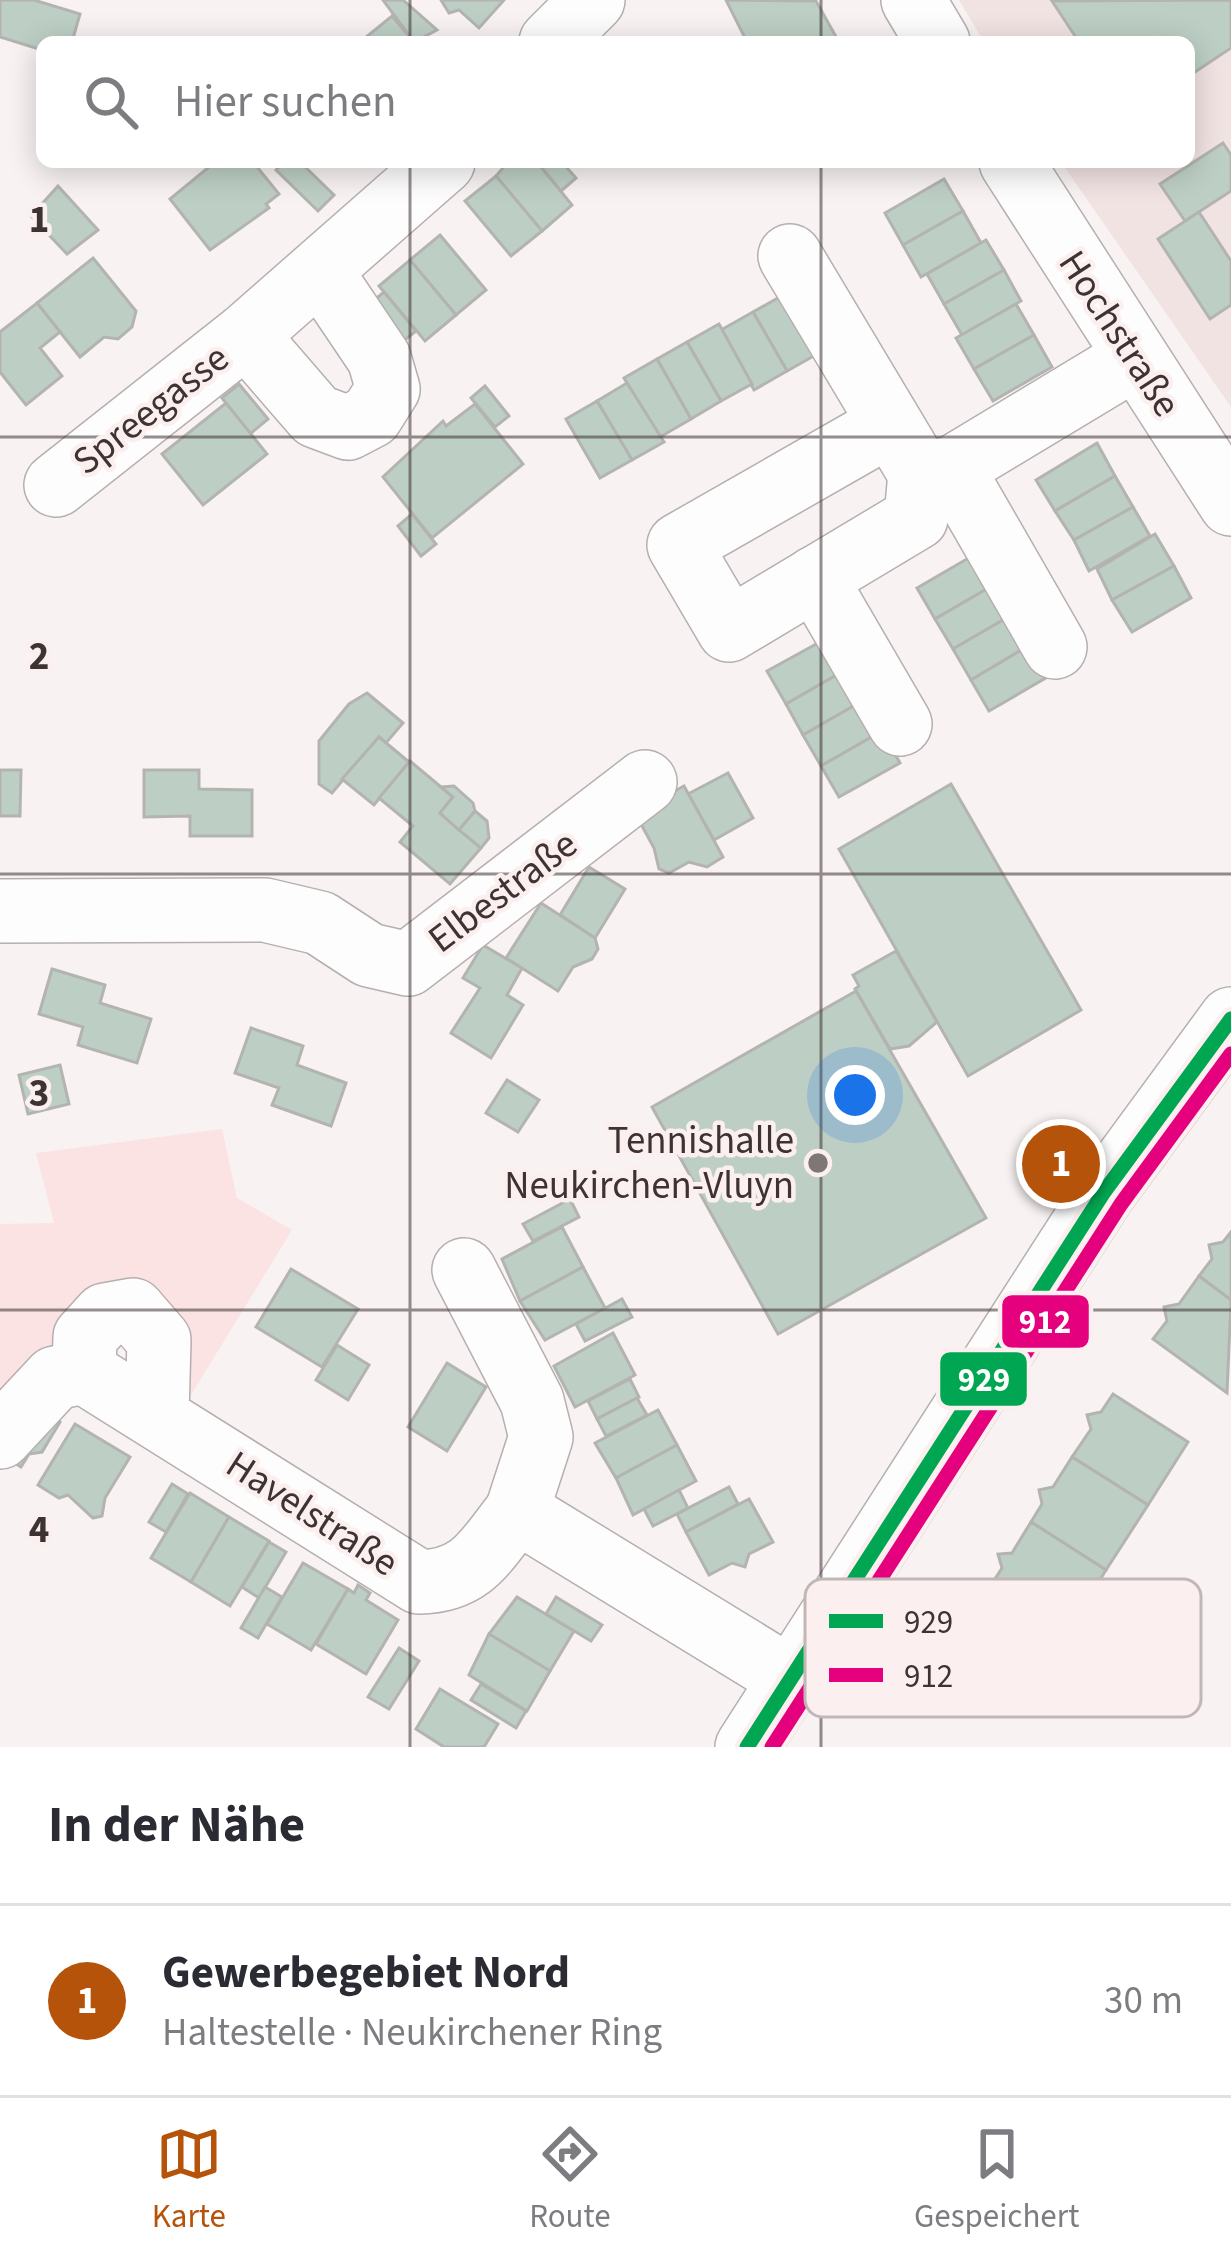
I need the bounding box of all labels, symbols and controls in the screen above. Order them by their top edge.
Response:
search box [36,36,1195,168]
icon: search [78,69,144,135]
text: Hier suchen [174,70,397,134]
text: 1 [29,192,49,248]
street label: Hochstraße [1044,240,1194,428]
street label: Spreegasse [61,331,241,489]
text: 2 [29,629,49,685]
street label: Elbestraße [417,817,589,967]
your location [825,1065,885,1125]
text: 3 [29,1066,49,1122]
place label: Tennishalle Neukirchen-Vluyn [504,1113,794,1214]
pin: 1 [1022,1119,1100,1209]
marker: Tennishalle Neukirchen-Vluyn [805,1150,831,1176]
line badge: 912 [1000,1293,1091,1350]
text: 912 [1019,1299,1071,1346]
line badge: 929 [938,1350,1029,1408]
text: 929 [958,1357,1010,1404]
street label: Havelstraße [215,1437,409,1591]
text: 4 [29,1502,49,1558]
legend [805,1579,1201,1717]
text: 929 [904,1599,953,1646]
text: 912 [904,1653,953,1700]
text: In der Nähe [48,1789,305,1861]
text: Gewerbegebiet Nord [162,1941,570,2005]
text: 1 [77,1973,97,2029]
text: 30 m [1104,1973,1183,2029]
text: Haltestelle · Neukirchener Ring [162,2005,662,2061]
tab: Karte [152,2121,226,2240]
tab: Route [529,2121,611,2240]
tab: Gespeichert [914,2121,1079,2240]

